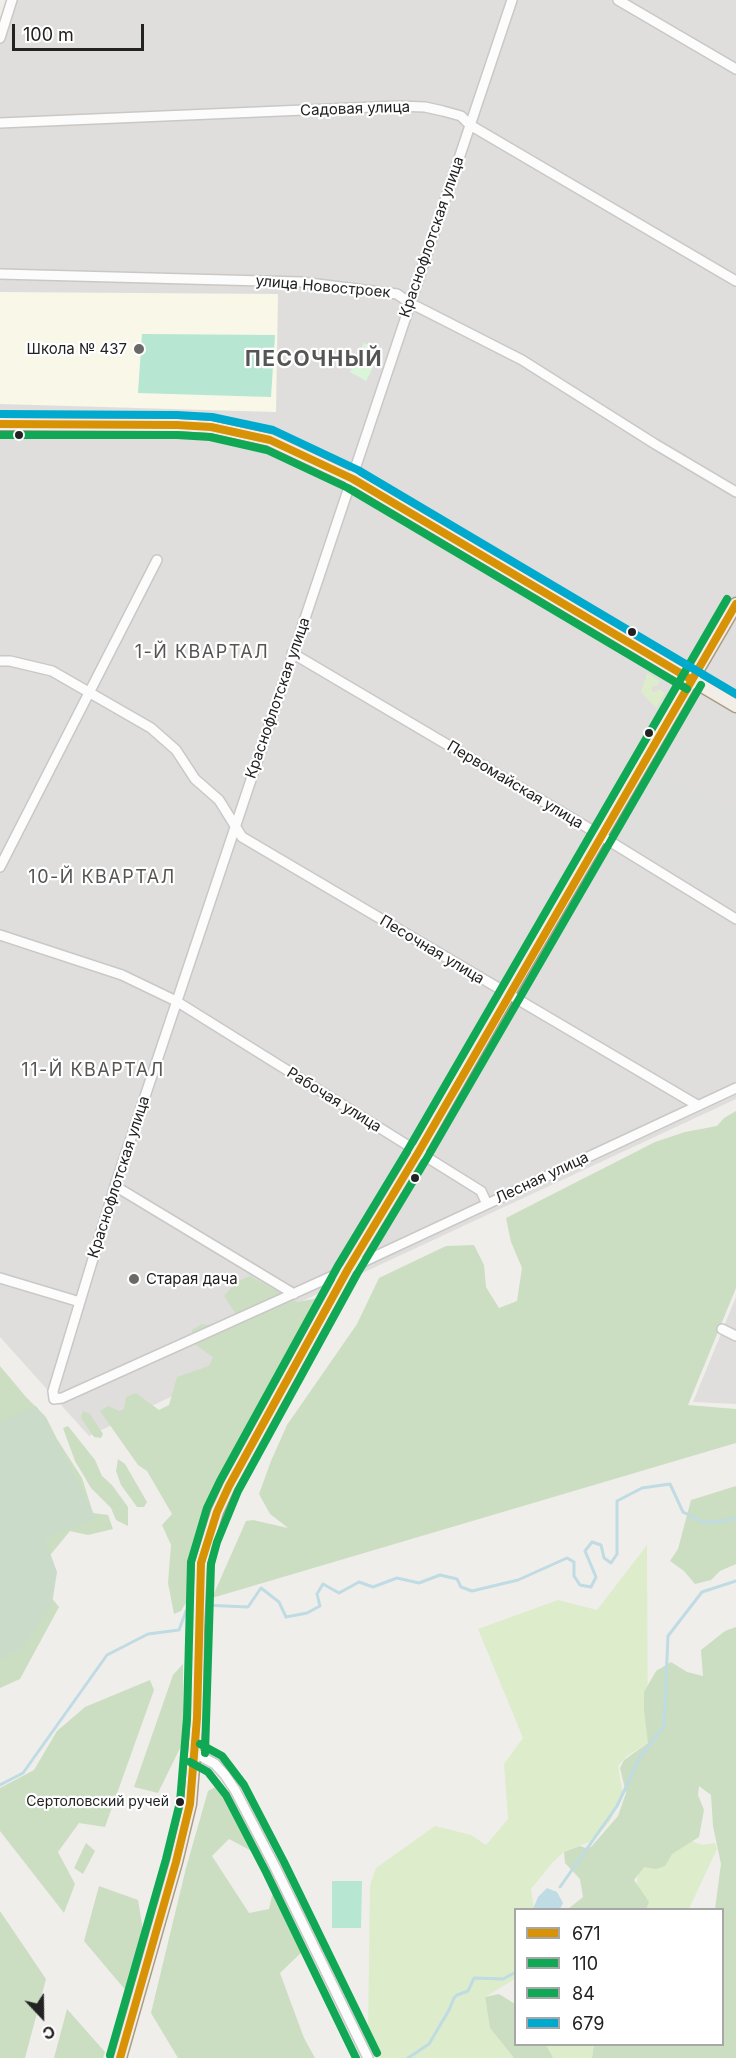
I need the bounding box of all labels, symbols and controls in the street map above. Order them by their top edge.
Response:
scale bar [15,12,147,50]
text: 100 m [23,24,74,45]
street label: Садовая улица [300,98,410,120]
street label: Краснофлотская улица [396,154,468,320]
street label: улица Новостроек [255,272,391,302]
place label: Школа № 437 [27,340,127,358]
marker: Школа № 437 [132,342,146,356]
district label: ПЕСОЧНЫЙ [245,347,383,373]
unlabelled marker [13,429,25,441]
street label: Краснофлотская улица [242,615,314,781]
unlabelled marker [626,626,638,638]
district label: 1-Й КВАРТАЛ [135,642,269,664]
unlabelled marker [643,727,655,739]
street label: Первомайская улица [444,737,586,833]
district label: 10-Й КВАРТАЛ [28,867,176,889]
street label: Песочная улица [376,912,488,988]
district label: 11-Й КВАРТАЛ [21,1060,165,1082]
street label: Рабочая улица [283,1064,385,1136]
street label: Краснофлотская улица [84,1094,154,1260]
street label: Лесная улица [492,1149,592,1207]
unlabelled marker [409,1172,421,1184]
place label: Старая дача [146,1270,238,1288]
marker: Старая дача [127,1272,141,1286]
place label: Сертоловский ручей [26,1794,169,1810]
marker: Сертоловский ручей [174,1796,186,1808]
legend [514,1908,724,2046]
text: 671 [572,1923,601,1944]
text: 110 [572,1953,598,1974]
text: 84 [572,1983,595,2004]
north arrow [12,1986,72,2046]
text: 679 [572,2013,604,2034]
text: С [40,2021,58,2044]

